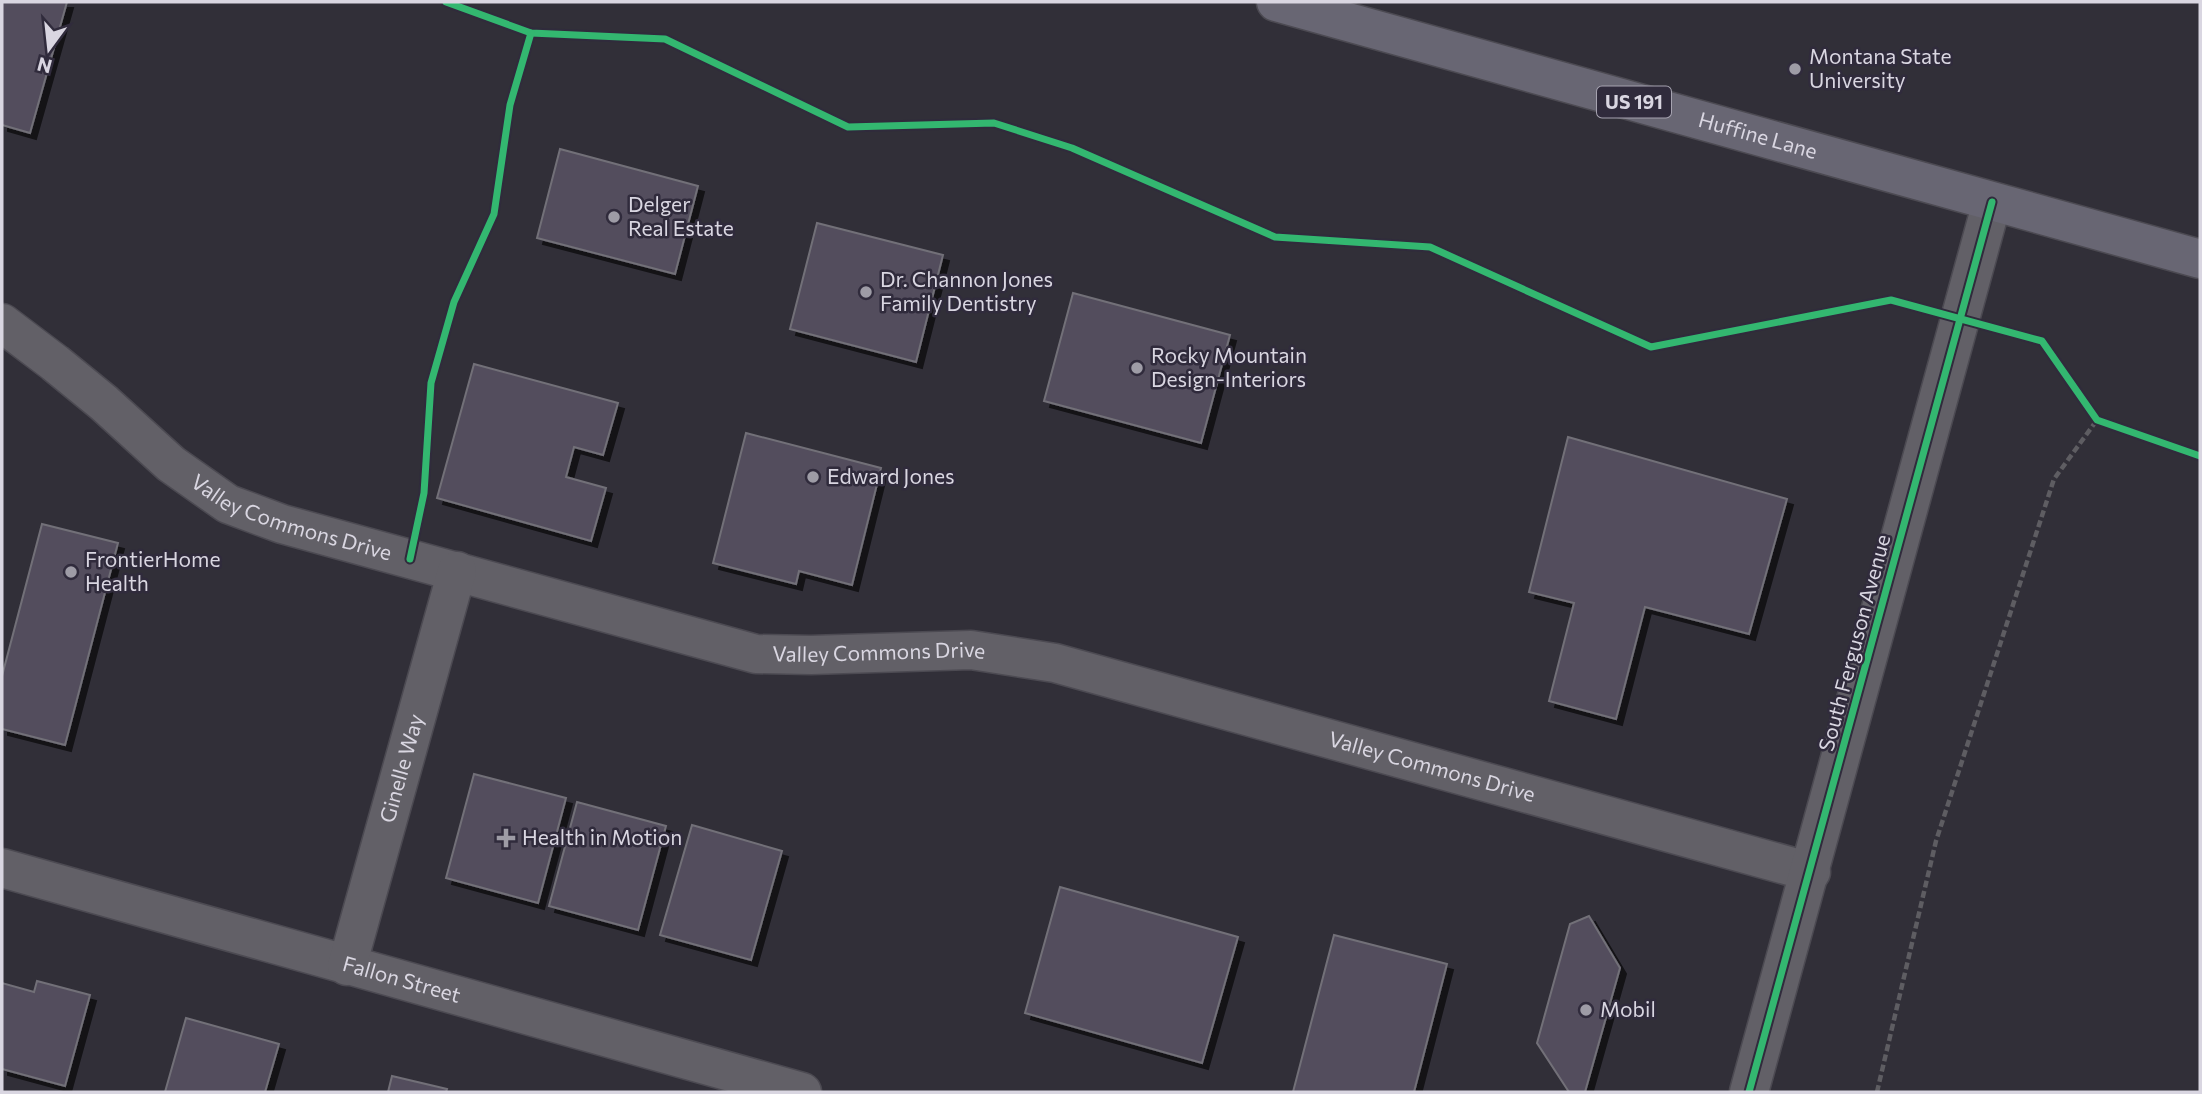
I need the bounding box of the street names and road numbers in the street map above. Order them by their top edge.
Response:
road number: US 191 [1597,86,1671,118]
street label: Huffine Lane [1696,106,1820,163]
street label: Valley Commons Drive [187,468,395,565]
street label: South Ferguson Avenue [1813,531,1895,754]
street label: Valley Commons Drive [772,636,988,666]
street label: Ginelle Way [374,711,428,825]
street label: Valley Commons Drive [1326,725,1538,806]
street label: Fallon Street [340,950,464,1007]

